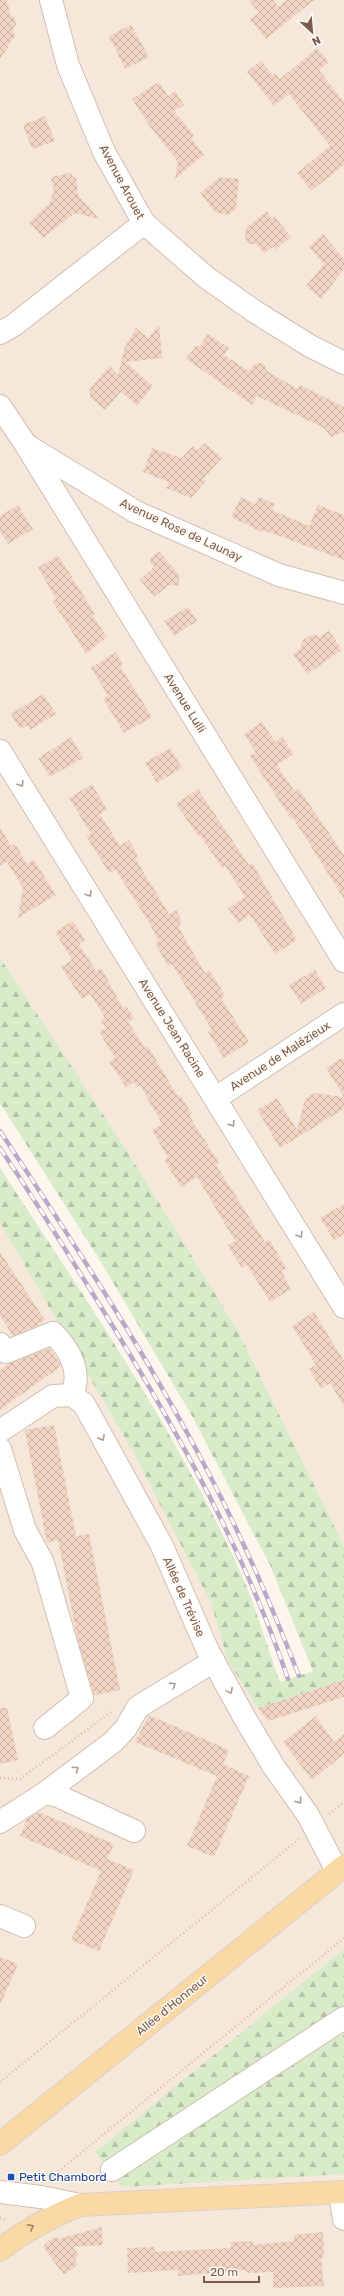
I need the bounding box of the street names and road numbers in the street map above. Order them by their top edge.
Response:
street label: Avenue Arouet [96,142,148,222]
street label: Avenue Rose de Launay [118,496,245,565]
street label: Avenue Lulli [161,671,209,735]
street label: Avenue Jean Racine [136,976,208,1080]
street label: Avenue de Malézieux [227,1018,333,1094]
street label: Allée de Trévise [160,1555,208,1639]
street label: Allée d'Honneur [133,1971,211,2038]

